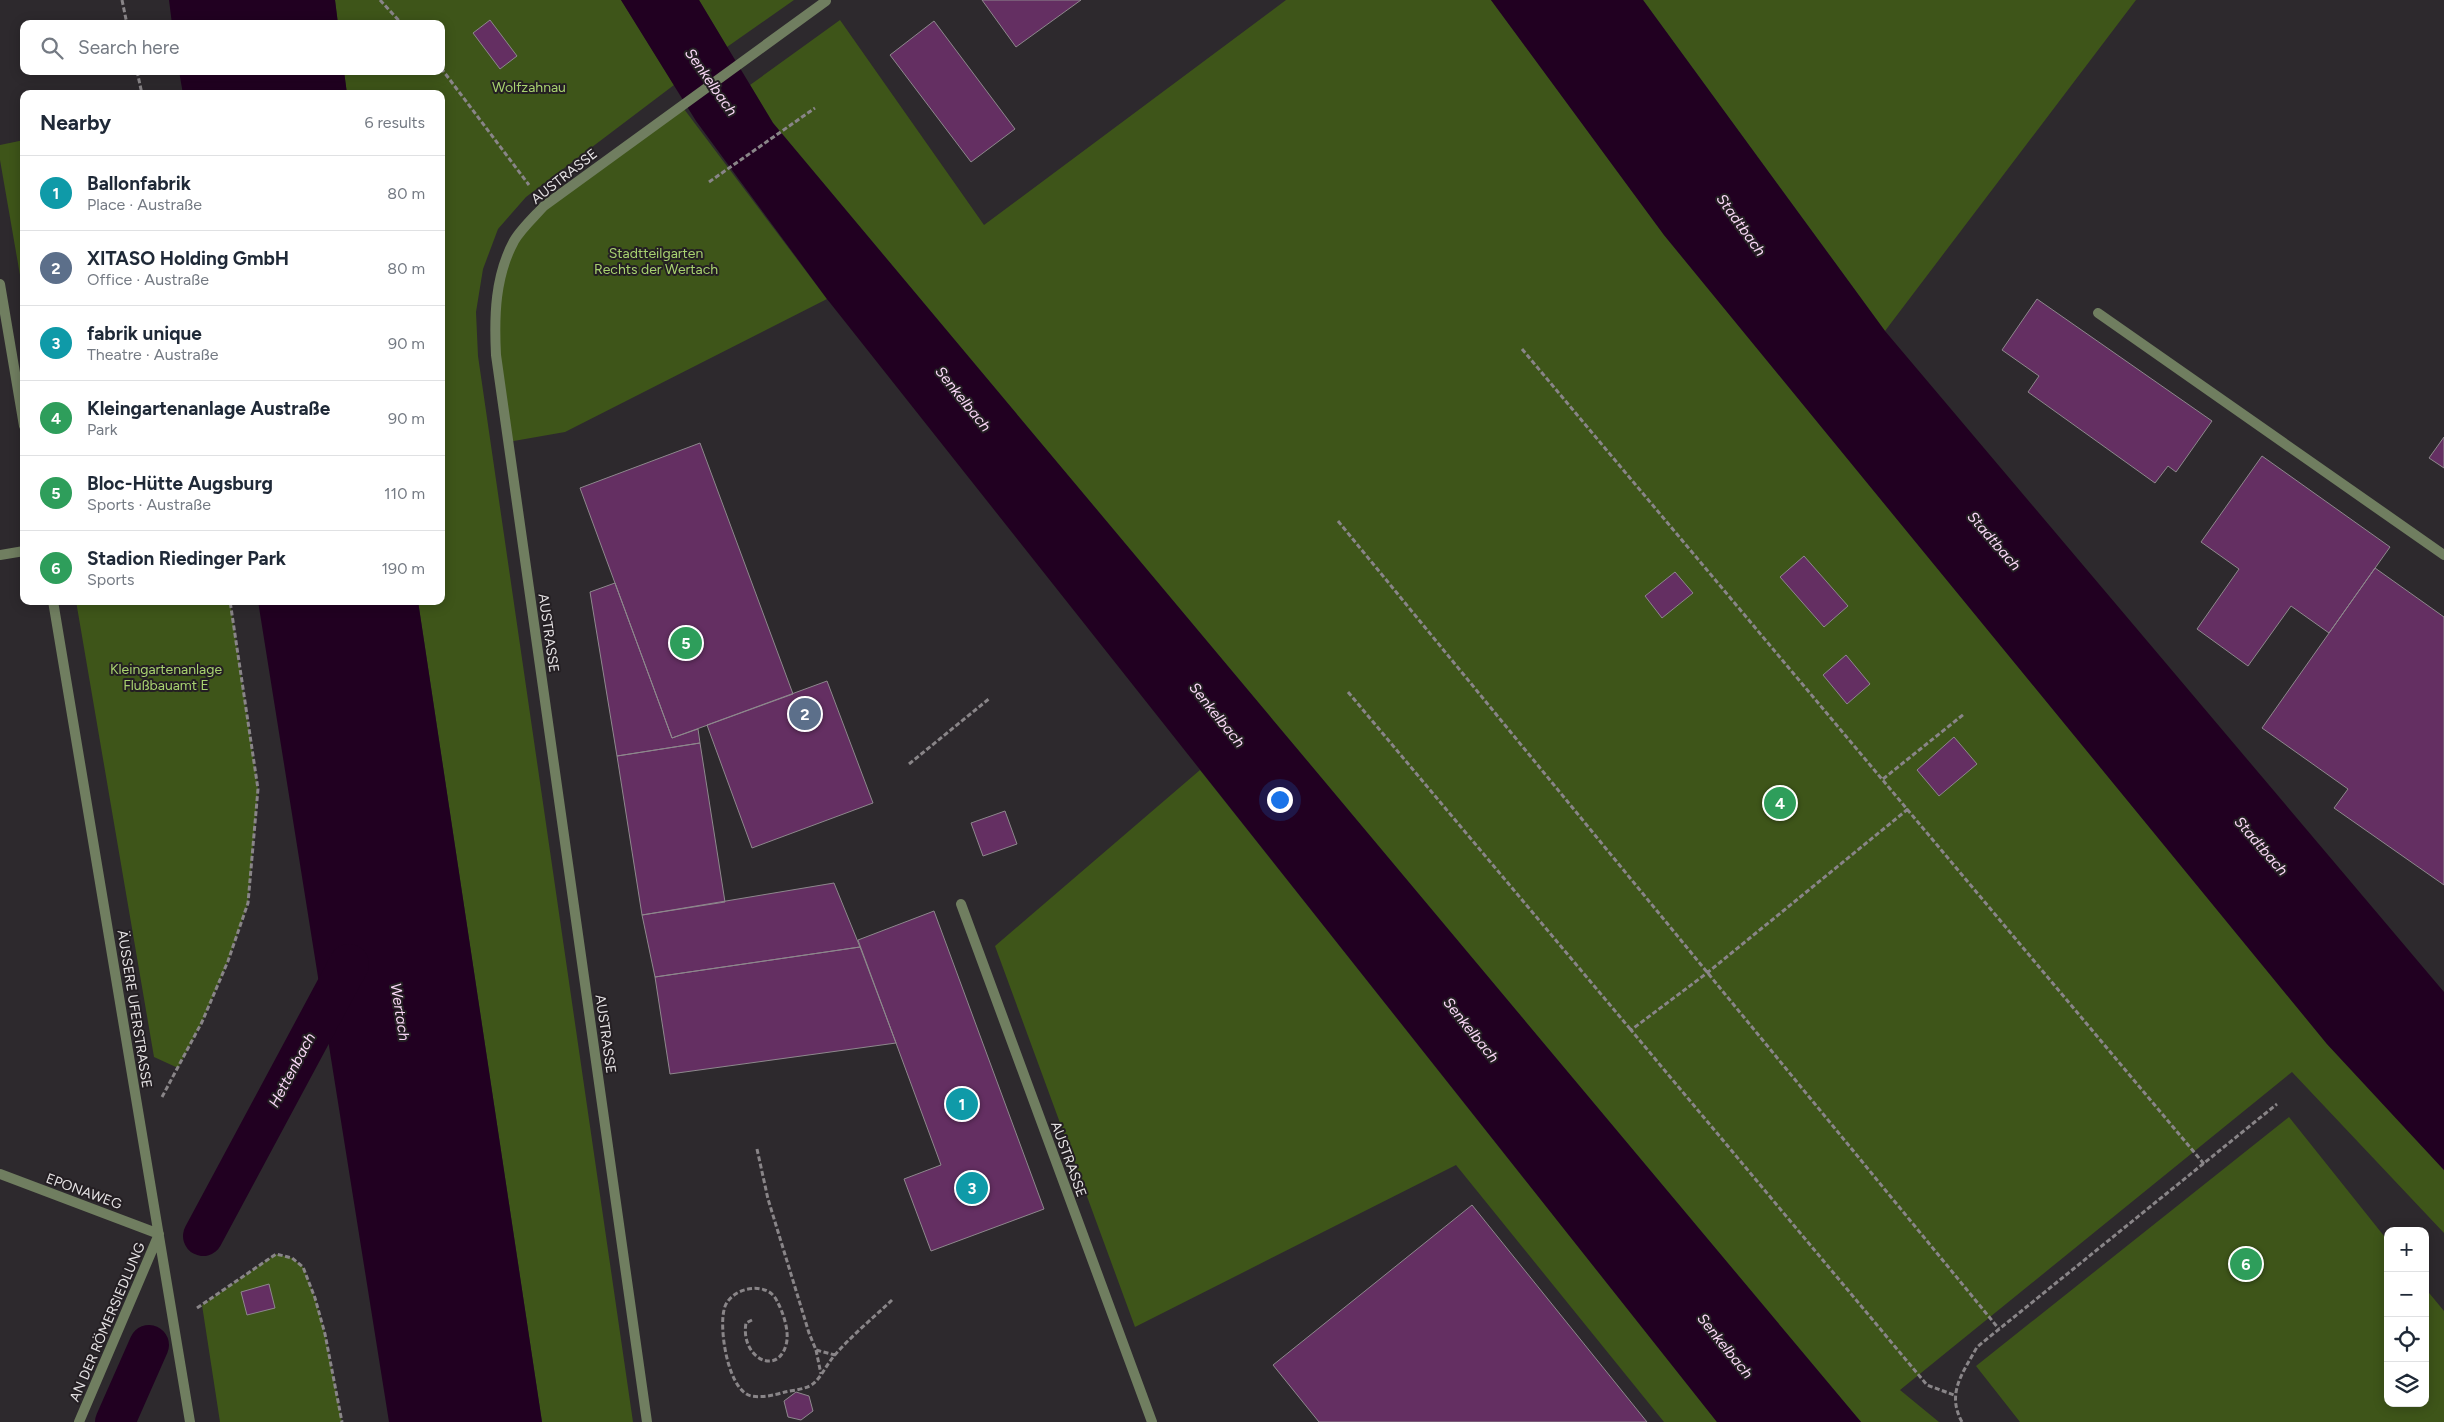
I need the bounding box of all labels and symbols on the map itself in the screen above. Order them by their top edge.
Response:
water label: Senkelbach [681,45,741,119]
park label: Wolfzahnau [492,79,566,96]
street label: AUSTRASSE [528,145,601,208]
water label: Stadtbach [1712,190,1770,260]
park label: Stadtteilgarten Rechts der Wertach [594,245,718,278]
water label: Senkelbach [931,363,995,435]
water label: Stadtbach [1963,508,2025,574]
street label: AUSTRASSE [535,593,562,674]
pin: 5 [670,624,702,662]
park label: Kleingartenanlage Flußbauamt E [110,661,222,694]
water label: Senkelbach [1185,679,1249,751]
pin: 2 [789,695,821,733]
pin: 4 [1764,784,1796,822]
your location [1267,787,1293,813]
water label: Stadtbach [2230,813,2292,879]
street label: ÄUSSERE UFERSTRASSE [114,929,155,1089]
water label: Wertach [387,982,413,1042]
street label: AUSTRASSE [592,994,619,1075]
water label: Senkelbach [1439,994,1503,1066]
water label: Hettenbach [265,1030,319,1110]
pin: 1 [946,1085,978,1123]
street label: AUSTRASSE [1047,1119,1090,1199]
pin: 3 [956,1169,988,1207]
street label: EPONAWEG [44,1170,124,1213]
street label: AN DER RÖMERSIEDLUNG [66,1240,149,1404]
pin: 6 [2230,1245,2262,1283]
water label: Senkelbach [1693,1310,1757,1382]

